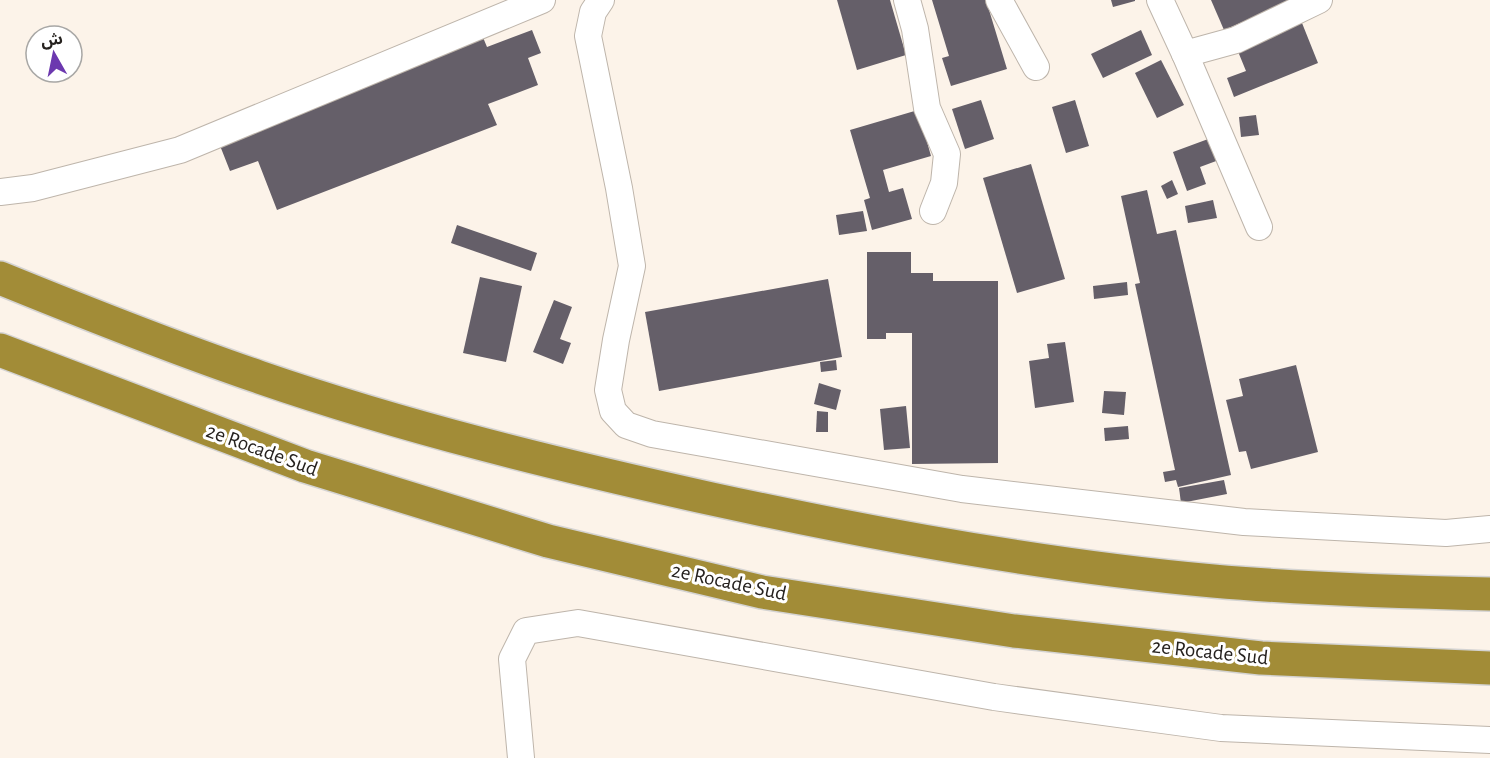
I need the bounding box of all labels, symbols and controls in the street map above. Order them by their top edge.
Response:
north arrow [24,24,84,84]
text: ش [40,31,64,51]
street label: 2e Rocade Sud [203,420,321,480]
street label: 2e Rocade Sud [670,560,789,604]
street label: 2e Rocade Sud [1151,635,1269,669]

